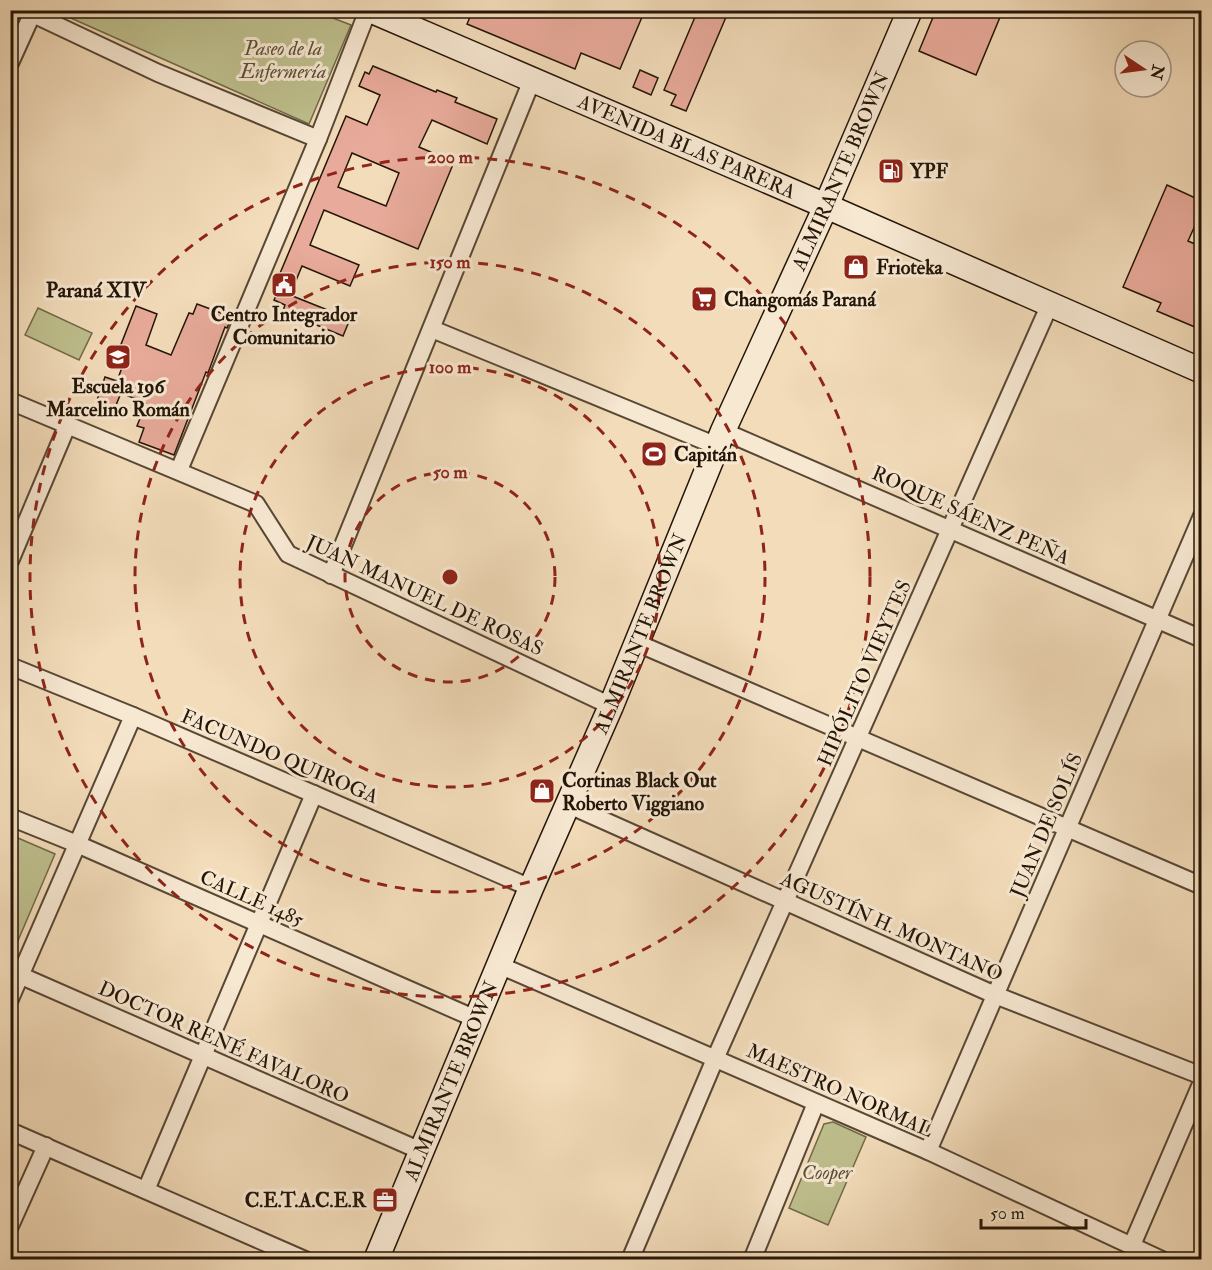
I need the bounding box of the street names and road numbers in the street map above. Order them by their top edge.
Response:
street label: ALMIRANTE BROWN [786,68,895,275]
street label: AVENIDA BLAS PARERA [573,89,800,205]
street label: ROQUE SÁENZ PEÑA [868,460,1074,571]
street label: JUAN MANUEL DE ROSAS [301,529,547,661]
street label: ALMIRANTE BROWN [588,530,693,739]
street label: HIPÓLITO VIEYTES [811,576,917,770]
street label: FACUNDO QUIROGA [177,704,382,809]
street label: JUAN DE SOLÍS [1003,749,1088,902]
street label: CALLE 1485 [196,864,308,933]
street label: AGUSTÍN H. MONTANO [776,865,1007,987]
street label: DOCTOR RENÉ FAVALORO [94,975,354,1109]
street label: ALMIRANTE BROWN [398,977,504,1186]
street label: MAESTRO NORMAL [743,1038,937,1143]

